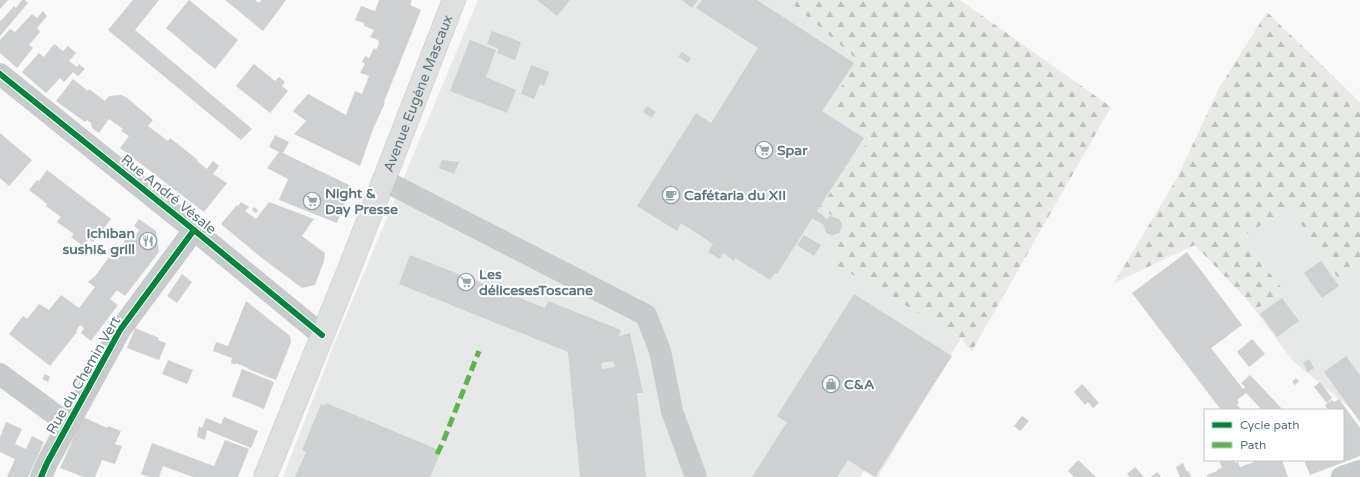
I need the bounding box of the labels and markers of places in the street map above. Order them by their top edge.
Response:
supermarket icon: Spar [754,140,774,160]
place label: Spar [777,142,808,159]
place label: Night & Day Presse [325,185,398,218]
cafe icon: Cafétaria du XII [661,185,681,205]
place label: Cafétaria du XII [684,187,786,204]
supermarket icon: Night & Day Presse [302,191,322,211]
place label: Ichiban sushi& grill [63,225,135,258]
restaurant icon: Ichiban sushi& grill [138,231,158,251]
place label: Les délicesesToscane [479,266,593,299]
supermarket icon: Les délicesesToscane [456,272,476,292]
shop icon: C&A [821,374,841,394]
place label: C&A [844,376,875,393]

